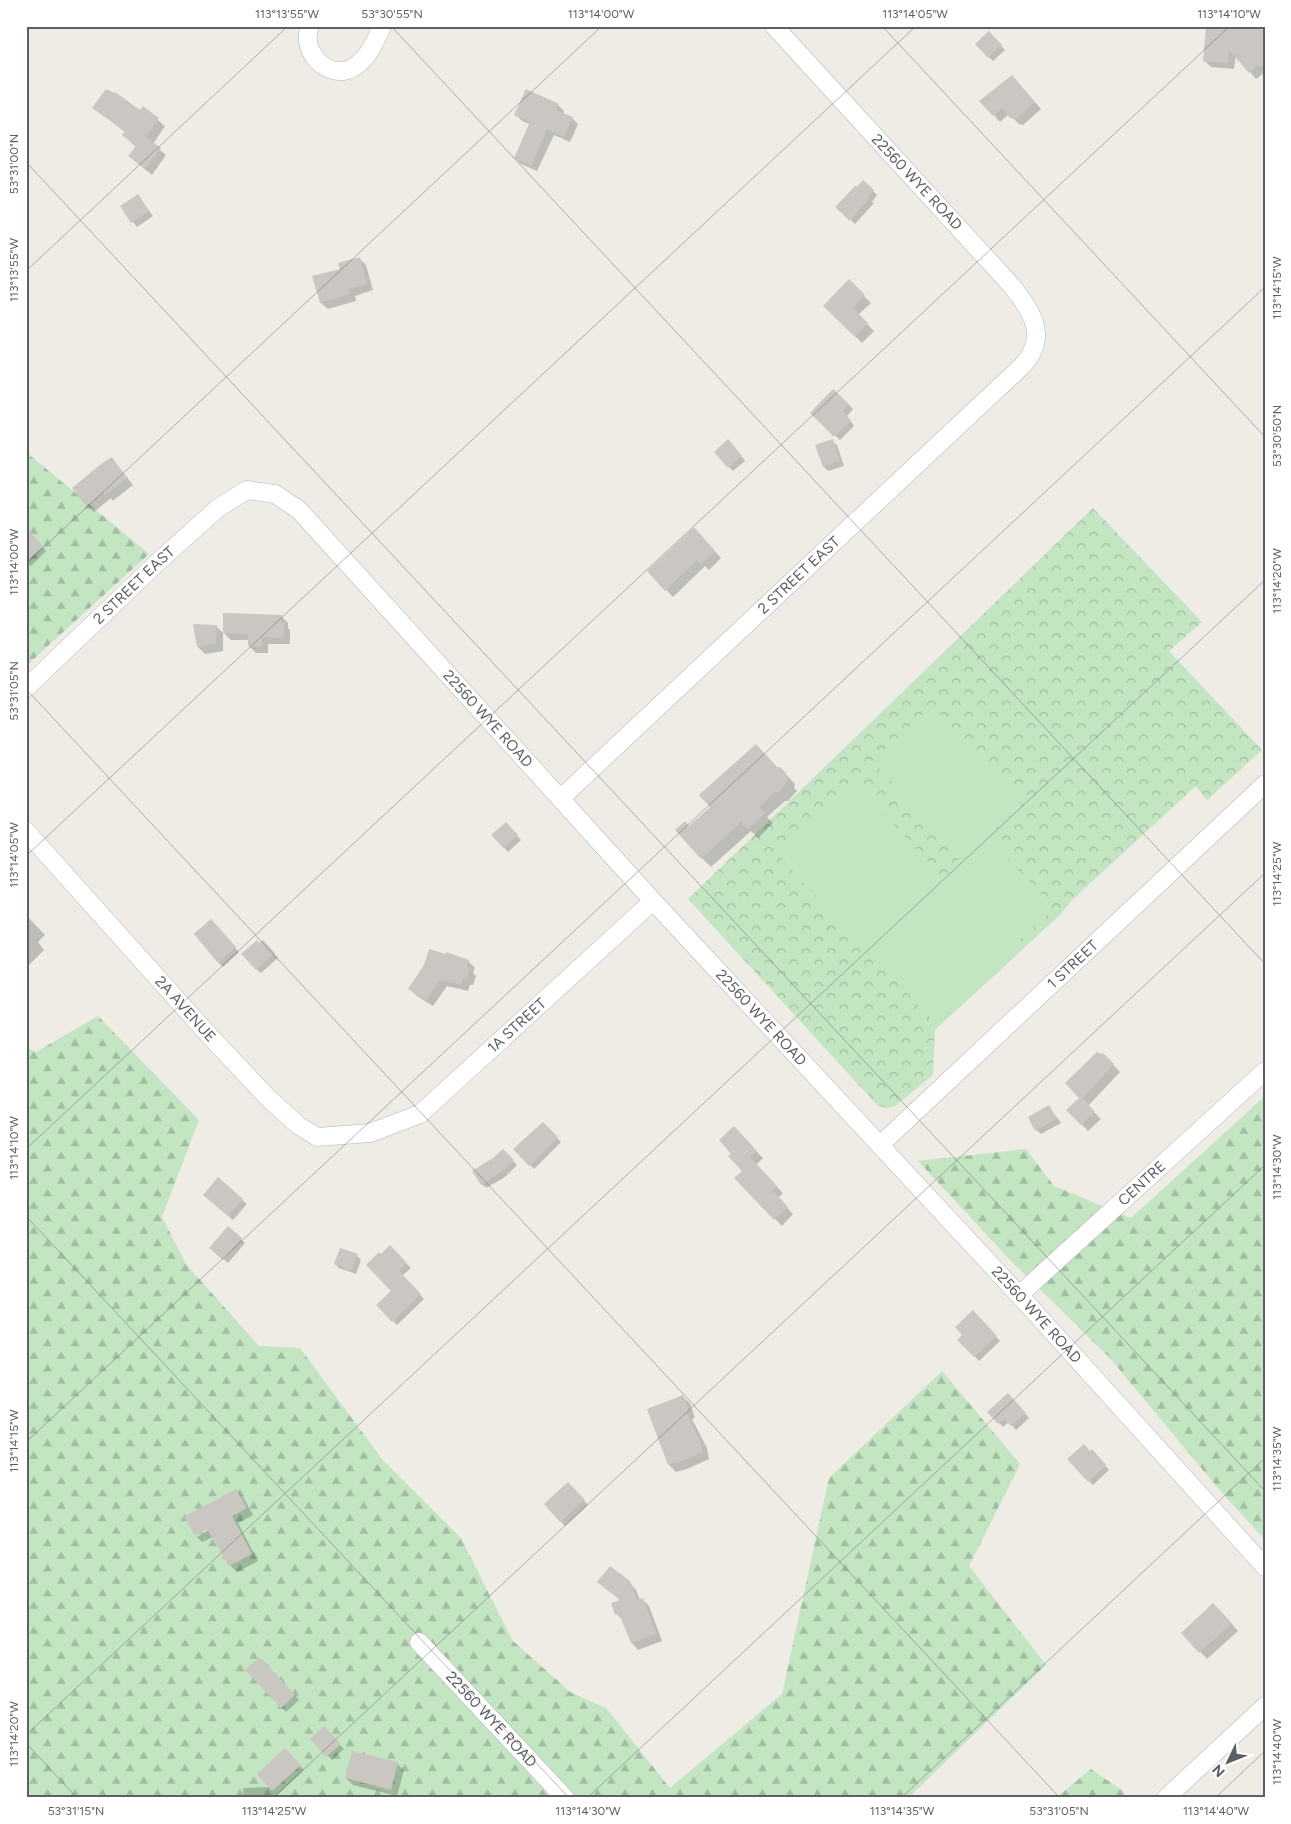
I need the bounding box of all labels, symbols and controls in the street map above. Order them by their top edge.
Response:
text: 113°13'55"W [255,7,319,21]
text: 53°30'55"N [361,7,423,21]
text: 113°14'00"W [568,7,635,21]
text: 113°14'05"W [882,7,948,21]
text: 113°14'10"W [1197,7,1261,21]
street label: 22560 WYE ROAD [868,130,966,234]
text: 53°31'00"N [7,134,21,194]
text: 113°13'55"W [7,238,21,302]
text: 113°14'15"W [1270,256,1284,319]
text: 53°30'50"N [1270,405,1284,467]
text: 113°14'00"W [7,528,21,595]
street label: 2 STREET EAST [754,532,844,618]
street label: 2 STREET EAST [89,542,179,628]
text: 113°14'20"W [1270,548,1284,614]
text: 53°31'05"N [7,661,21,721]
street label: 22560 WYE ROAD [439,666,537,771]
text: 113°14'05"W [7,822,21,888]
text: 113°14'25"W [1270,841,1284,906]
street label: 1 STREET [1043,936,1102,992]
street label: 22560 WYE ROAD [712,966,810,1069]
street label: 2A AVENUE [151,972,220,1046]
street label: 1A STREET [484,994,550,1057]
text: 113°14'10"W [7,1116,21,1180]
text: 113°14'30"W [1270,1134,1284,1200]
street label: CENTRE [1114,1157,1169,1209]
street label: 22560 WYE ROAD [988,1262,1085,1367]
text: 113°14'15"W [7,1409,21,1472]
text: 113°14'35"W [1270,1426,1284,1491]
street label: 22560 WYE ROAD [442,1668,541,1771]
text: 113°14'20"W [7,1701,21,1767]
text: 113°14'40"W [1270,1718,1284,1785]
north arrow [1204,1736,1254,1786]
text: N [1209,1761,1229,1780]
text: 53°31'15"N [48,1804,104,1818]
text: 113°14'25"W [242,1804,307,1818]
text: 113°14'30"W [555,1804,621,1818]
text: 113°14'35"W [870,1804,935,1818]
text: 53°31'05"N [1029,1804,1089,1818]
text: 113°14'40"W [1183,1804,1250,1818]

